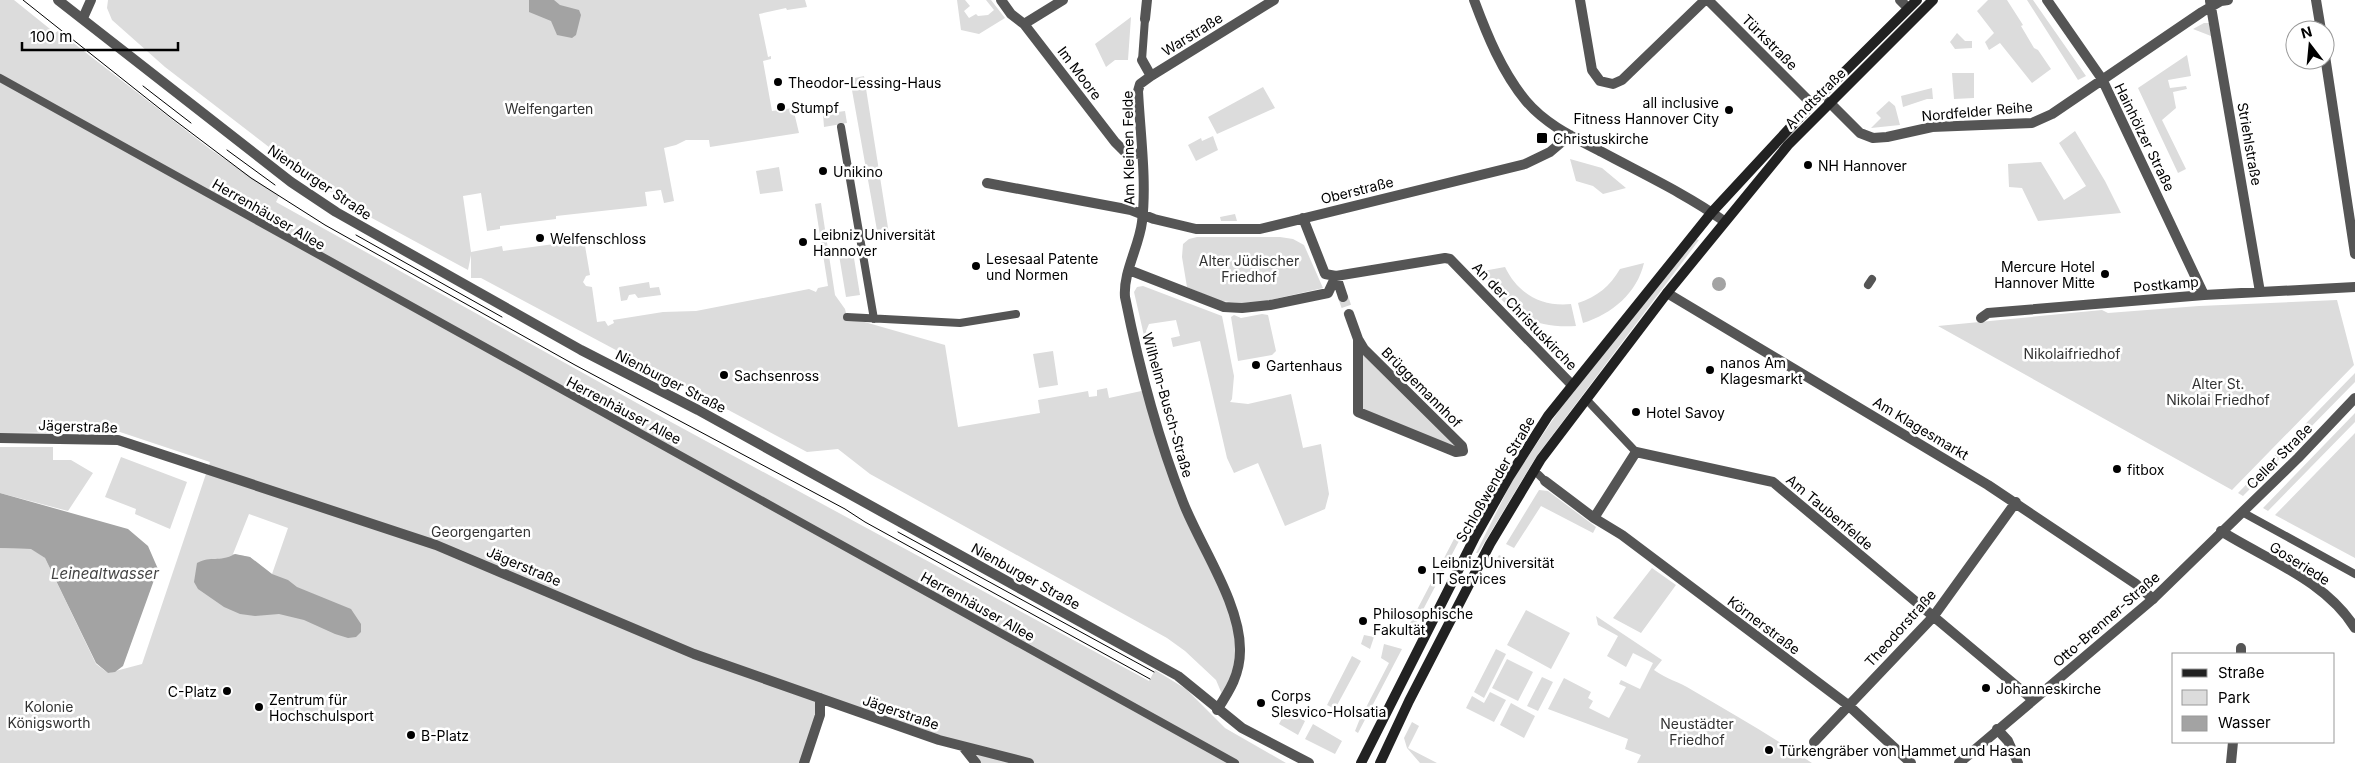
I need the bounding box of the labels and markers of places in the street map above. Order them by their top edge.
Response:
place label: Theodor-Lessing-Haus [788,74,941,91]
marker: Theodor-Lessing-Haus [772,76,784,88]
place label: all inclusive Fitness Hannover City [1573,94,1719,127]
place label: Stumpf [791,99,839,116]
marker: Stumpf [775,101,787,113]
marker: all inclusive Fitness Hannover City [1723,104,1735,116]
place label: Christuskirche [1553,130,1649,147]
marker: Christuskirche [1535,131,1549,145]
place label: NH Hannover [1818,157,1907,174]
marker: NH Hannover [1802,159,1814,171]
place label: Unikino [833,163,883,180]
marker: Unikino [817,165,829,177]
place label: Leibniz Universität Hannover [813,226,936,259]
place label: Welfenschloss [550,230,646,247]
marker: Welfenschloss [534,232,546,244]
marker: Leibniz Universität Hannover [797,236,809,248]
place label: Lesesaal Patente und Normen [986,250,1098,283]
place label: Mercure Hotel Hannover Mitte [1994,258,2095,291]
marker: Lesesaal Patente und Normen [970,260,982,272]
marker: Mercure Hotel Hannover Mitte [2099,268,2111,280]
place label: nanos Am Klagesmarkt [1720,354,1803,387]
place label: Gartenhaus [1266,357,1342,374]
marker: Gartenhaus [1250,359,1262,371]
marker: nanos Am Klagesmarkt [1704,364,1716,376]
place label: Sachsenross [734,367,819,384]
marker: Sachsenross [718,369,730,381]
place label: Hotel Savoy [1646,404,1725,421]
marker: Hotel Savoy [1630,406,1642,418]
place label: fitbox [2127,461,2165,478]
marker: fitbox [2111,463,2123,475]
place label: Leibniz Universität IT Services [1432,554,1555,587]
marker: Leibniz Universität IT Services [1416,564,1428,576]
place label: Philosophische Fakultät [1373,605,1473,638]
marker: Philosophische Fakultät [1357,615,1369,627]
place label: Johanneskirche [1996,680,2101,697]
marker: Johanneskirche [1980,682,1992,694]
place label: C-Platz [168,683,217,700]
marker: C-Platz [221,685,233,697]
place label: Corps Slesvico-Holsatia [1271,687,1386,720]
place label: Zentrum für Hochschulsport [269,691,374,724]
marker: Corps Slesvico-Holsatia [1255,697,1267,709]
marker: Zentrum für Hochschulsport [253,701,265,713]
place label: B-Platz [421,727,469,744]
marker: B-Platz [405,729,417,741]
place label: Türkengräber von Hammet und Hasan [1779,742,2031,759]
marker: Türkengräber von Hammet und Hasan [1763,744,1775,756]

